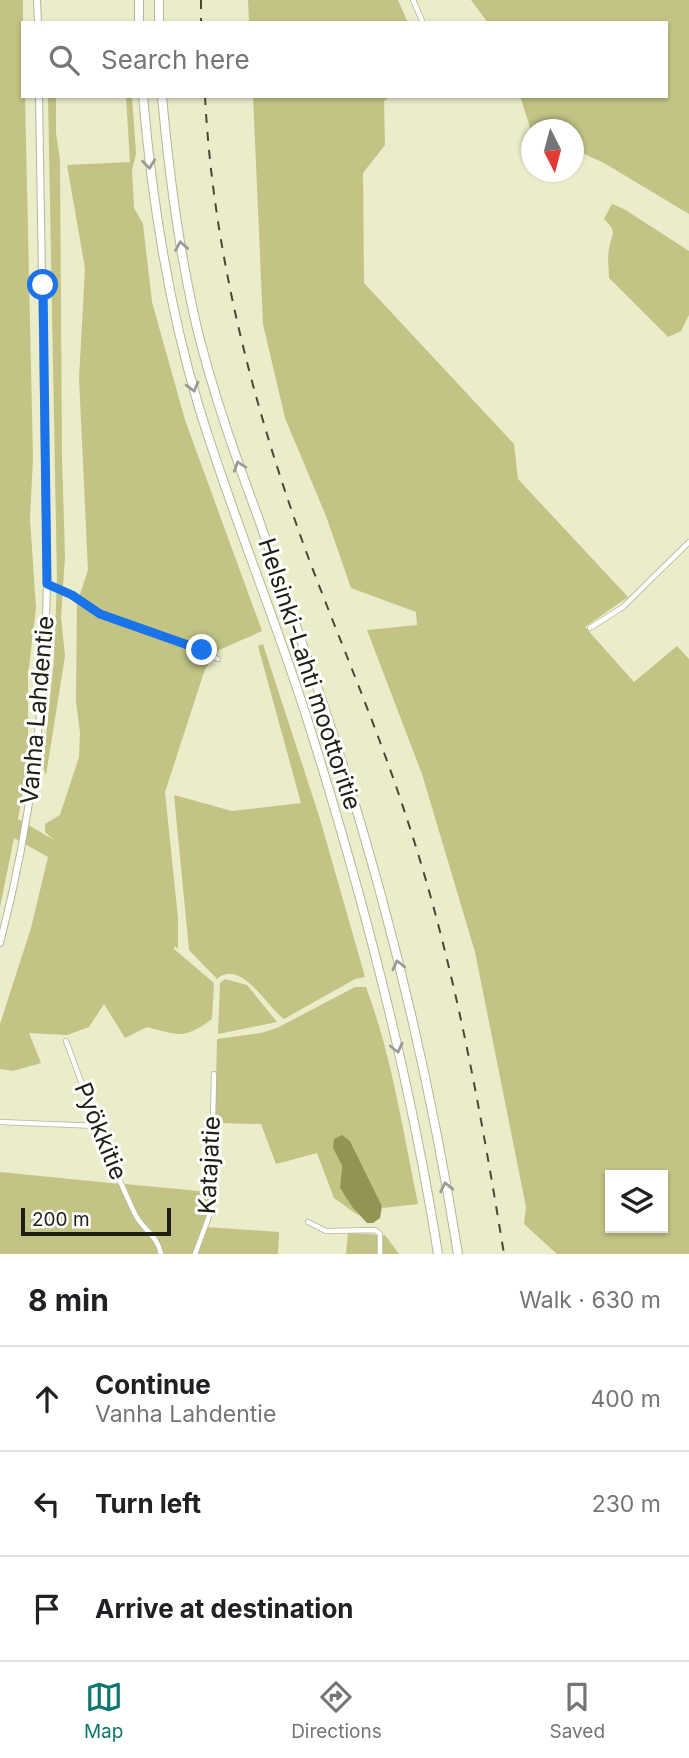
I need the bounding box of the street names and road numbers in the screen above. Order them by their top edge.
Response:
street label: Helsinki-Lahti moottoritie [252,534,368,814]
street label: Vanha Lahdentie [14,615,60,805]
street label: Pyökkitie [68,1078,134,1184]
street label: Katajatie [192,1115,226,1215]

